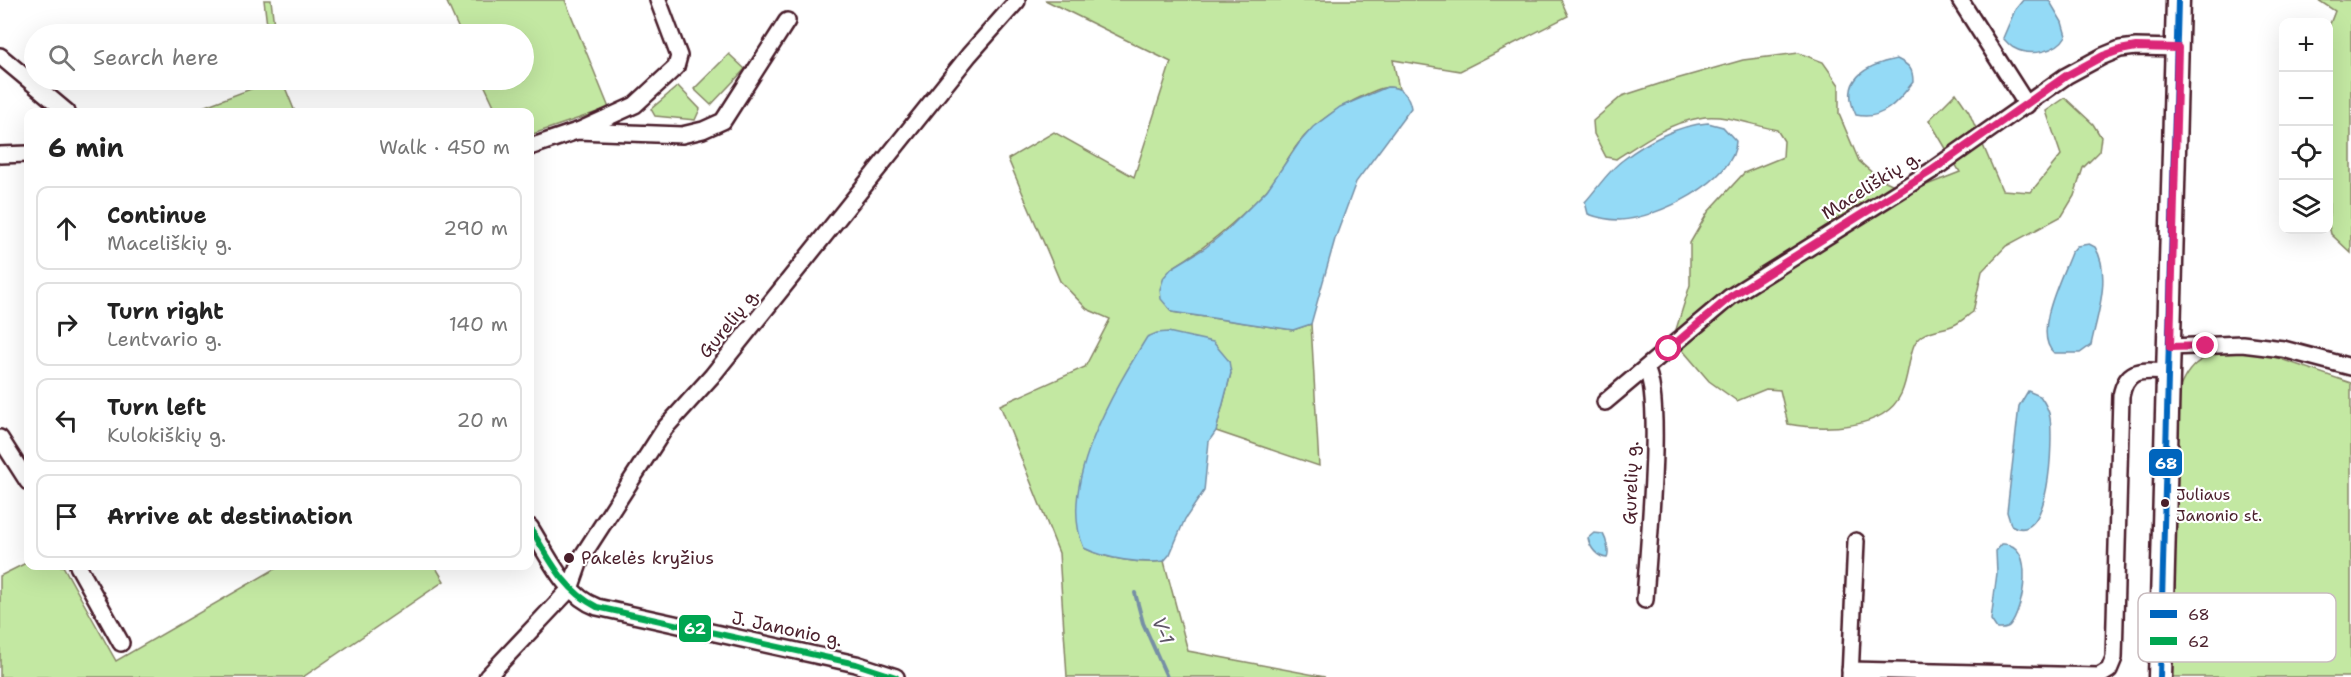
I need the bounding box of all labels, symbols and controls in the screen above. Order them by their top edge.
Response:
map controls [2279,18,2333,234]
button: + [2279,18,2333,72]
search box [24,24,534,90]
icon: search [45,41,78,74]
text: Search here [93,43,219,72]
button: − [2279,72,2333,126]
button: locate [2279,126,2333,180]
text: 6 min [48,130,124,165]
text: Walk · 450 m [379,134,510,160]
street label: Maceliškių g. [1817,145,1925,225]
button: layers [2279,180,2333,234]
text: Continue [107,201,207,230]
icon: ahead [50,212,83,245]
text: 290 m [443,215,508,241]
text: Maceliškių g. [107,230,232,256]
street label: Gurelių g. [693,283,765,363]
text: Turn right [107,297,224,326]
icon: right [50,308,83,341]
text: 140 m [449,311,508,337]
text: Lentvario g. [107,326,222,352]
route end [2192,332,2218,358]
route start [1655,335,1681,361]
text: Turn left [107,393,206,422]
icon: left [50,404,83,437]
text: 20 m [457,407,508,433]
text: Kulokiškių g. [107,422,226,448]
street label: Gurelių g. [1618,441,1644,525]
line badge: 68 [2148,448,2183,477]
text: 68 [2155,453,2177,474]
place label: Juliaus Janonio st. [2176,484,2262,526]
marker: Juliaus Janonio st. [2159,497,2171,509]
icon: arrive [50,500,83,533]
text: Arrive at destination [107,502,353,531]
place label: Pakelės kryžius [581,546,714,570]
marker: Pakelės kryžius [562,551,576,565]
legend [2138,593,2336,662]
text: 68 [2188,604,2210,625]
street label: J. Janonio g. [729,606,845,652]
water label: V-1 [1146,612,1180,648]
line badge: 62 [678,614,712,643]
text: 62 [684,618,706,639]
text: 62 [2188,631,2209,652]

